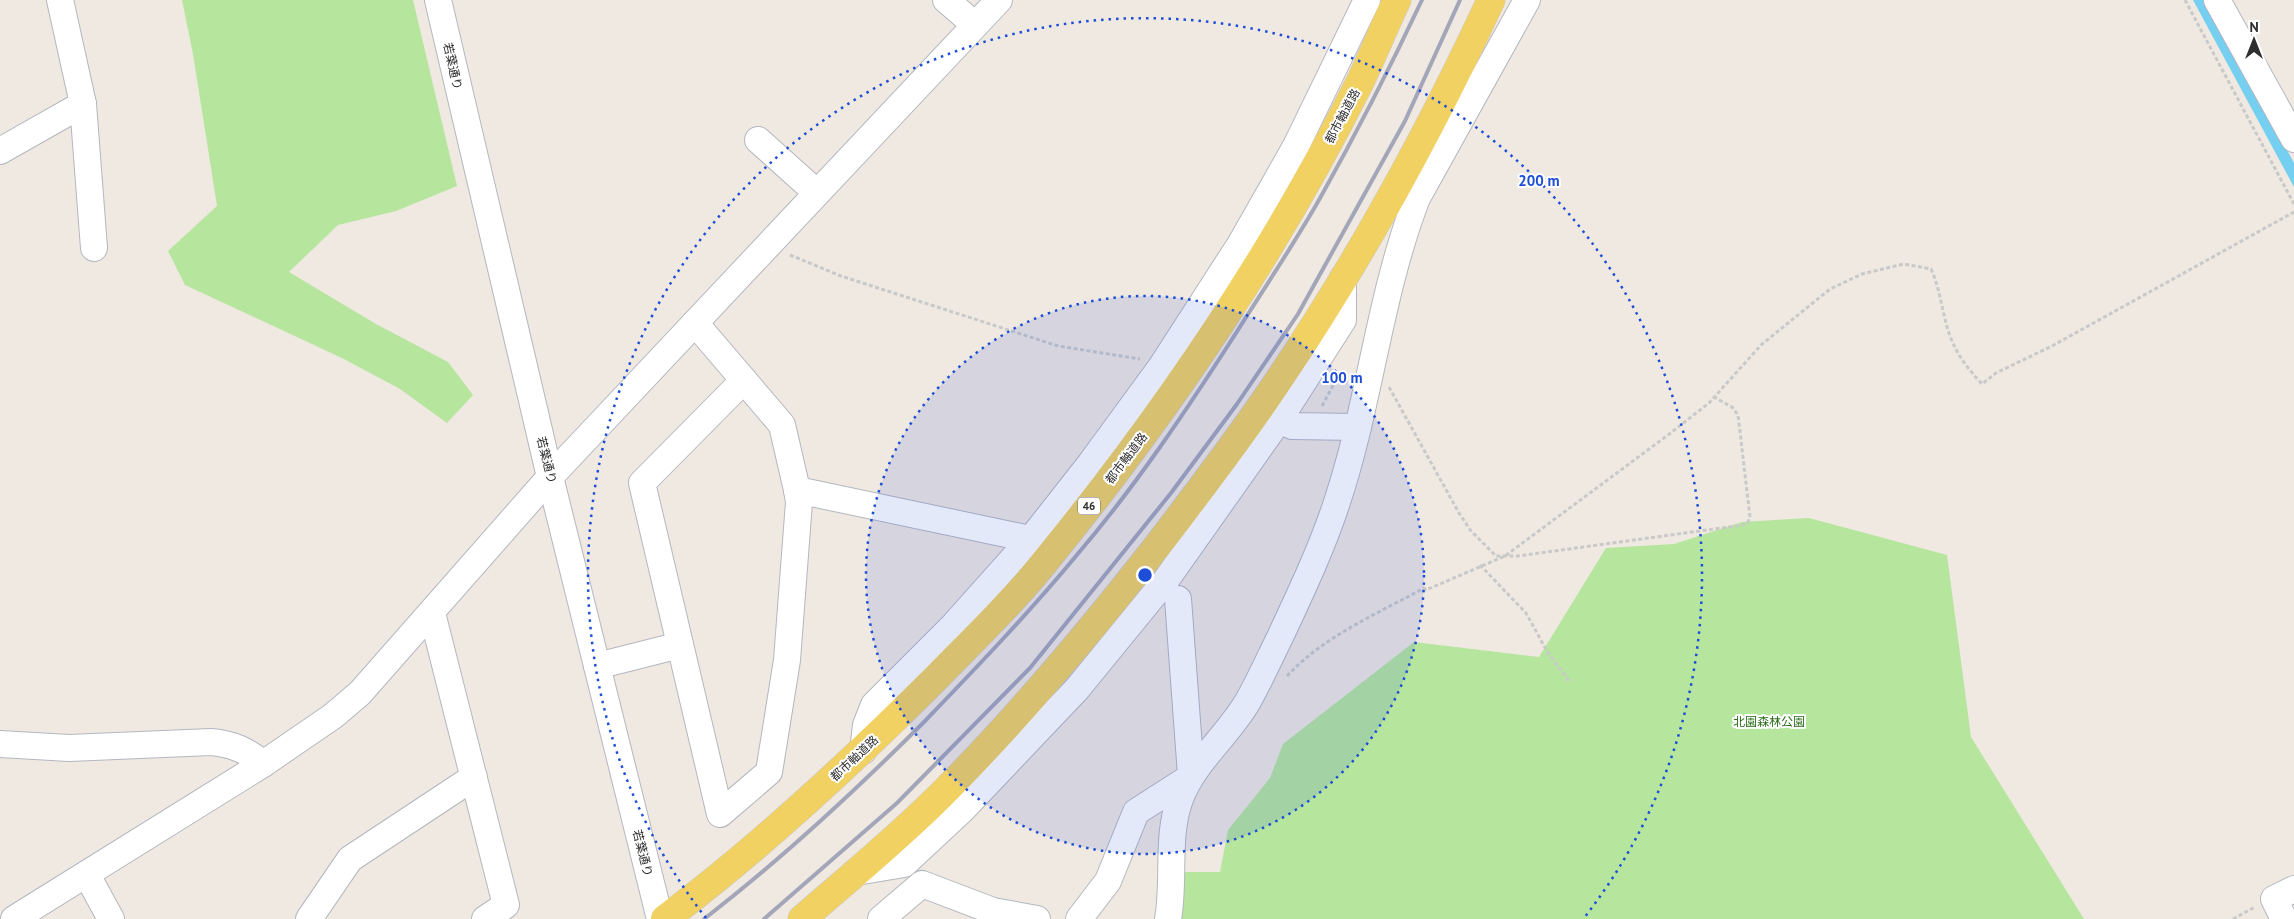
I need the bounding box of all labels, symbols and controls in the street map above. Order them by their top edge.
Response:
north arrow [2229,15,2279,65]
text: N [2249,18,2259,36]
street label: 若葉通り [440,41,466,91]
street label: 都市軸道路 [1321,86,1363,146]
text: 200 m [1518,171,1560,190]
text: 100 m [1321,368,1363,387]
street label: 都市軸道路 [1102,430,1150,486]
street label: 若葉通り [534,435,560,485]
road number: 46 [1078,498,1100,514]
centre of rings [1136,566,1154,584]
park label: 北園森林公園 [1733,714,1805,729]
street label: 都市軸道路 [827,732,881,784]
street label: 若葉通り [630,828,656,878]

